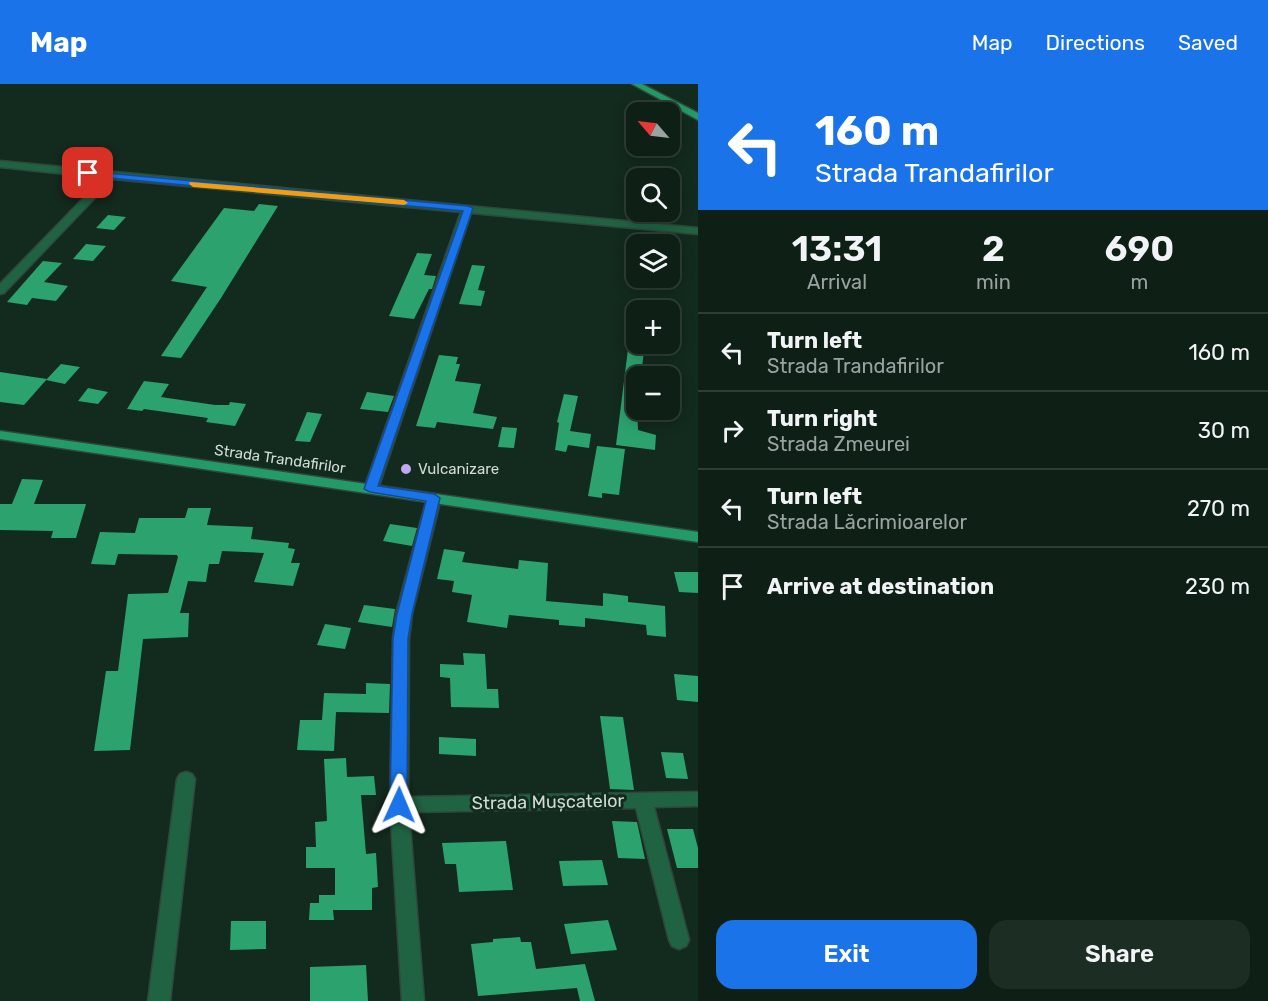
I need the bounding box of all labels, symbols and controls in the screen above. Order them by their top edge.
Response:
text: Map [30,26,87,59]
text: Map [972,30,1013,55]
text: Directions [1046,30,1145,55]
text: Saved [1178,30,1238,55]
north arrow [626,102,680,156]
map controls [626,102,680,420]
text: 160 m [815,106,939,156]
icon: left [716,108,794,186]
pin [62,147,113,198]
icon: arrive [71,156,104,189]
text: Strada Trandafirilor [815,157,1054,189]
button: search [626,168,680,222]
text: 13:31 [792,227,882,270]
text: 2 [982,227,1005,270]
text: 690 [1105,227,1174,270]
button: layers [626,234,680,288]
text: Arrival [807,270,867,294]
text: min [976,270,1011,294]
text: m [1131,270,1148,294]
button: + [626,300,680,354]
text: Turn left [767,327,862,354]
icon: left [716,336,749,369]
text: 160 m [1188,339,1250,366]
text: Strada Trandafirilor [767,354,944,378]
button: − [626,366,680,420]
text: Turn right [767,405,877,432]
icon: right [716,414,749,447]
text: 30 m [1198,417,1250,444]
text: Strada Zmeurei [767,432,910,456]
street label: Strada Trandafirilor [213,441,347,477]
place label: Vulcanizare [418,460,499,478]
marker: Vulcanizare [399,462,413,476]
text: Turn left [767,483,862,510]
icon: left [716,492,749,525]
text: 270 m [1187,495,1250,522]
text: Strada Lăcrimioarelor [767,510,967,534]
icon: arrive [716,570,749,603]
text: Arrive at destination [767,573,994,600]
text: 230 m [1185,573,1250,600]
position arrow [367,773,431,837]
street label: Strada Mușcatelor [471,790,625,814]
button: Exit [716,920,977,989]
button: Share [989,920,1250,989]

